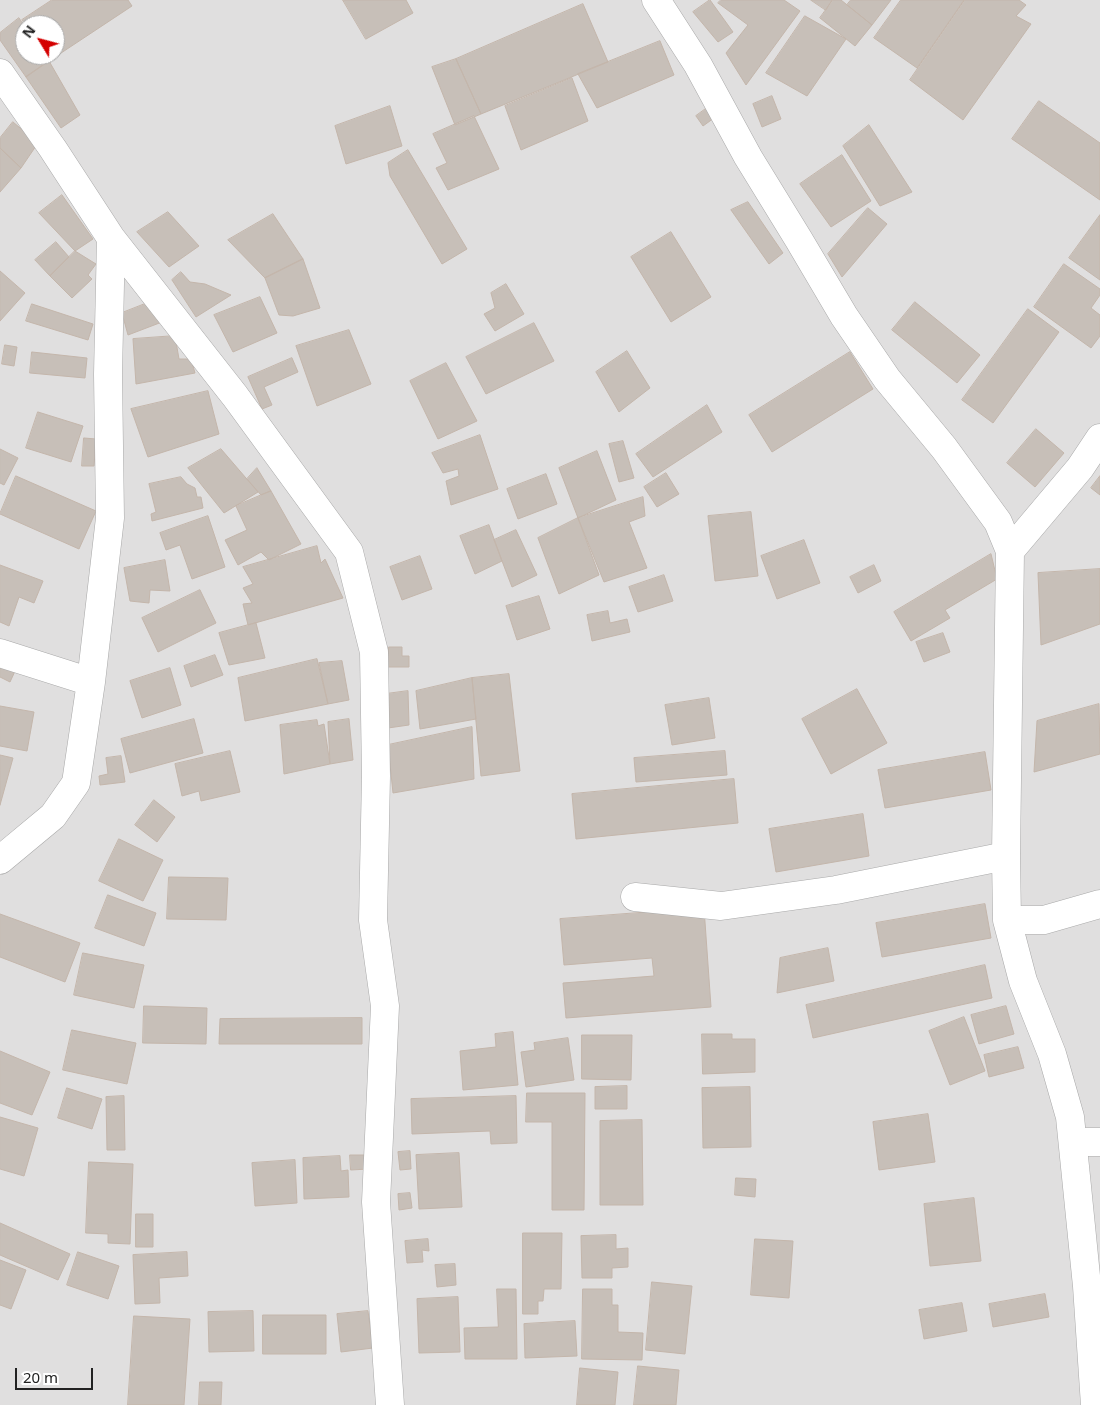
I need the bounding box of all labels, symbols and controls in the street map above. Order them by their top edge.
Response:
north arrow [15,15,65,65]
text: N [17,21,39,42]
scale bar [18,1358,95,1390]
text: 20 m [23,1367,58,1387]

